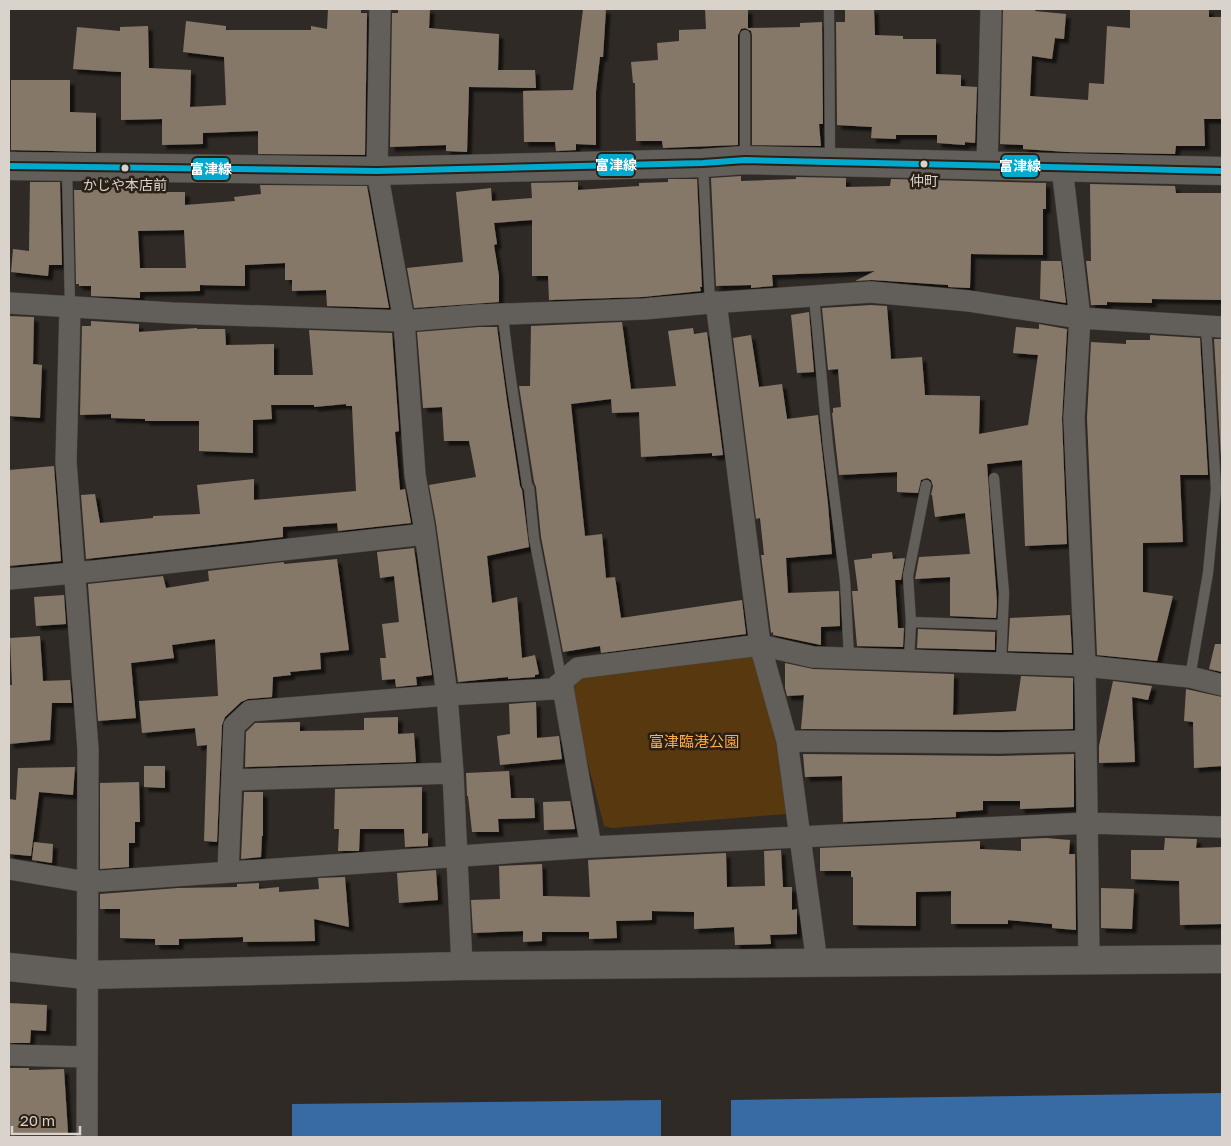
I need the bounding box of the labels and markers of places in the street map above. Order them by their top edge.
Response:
marker: 仲町 [919,159,929,169]
marker: かじや本店前 [120,163,130,173]
place label: 仲町 [910,172,938,189]
place label: かじや本店前 [83,176,167,193]

